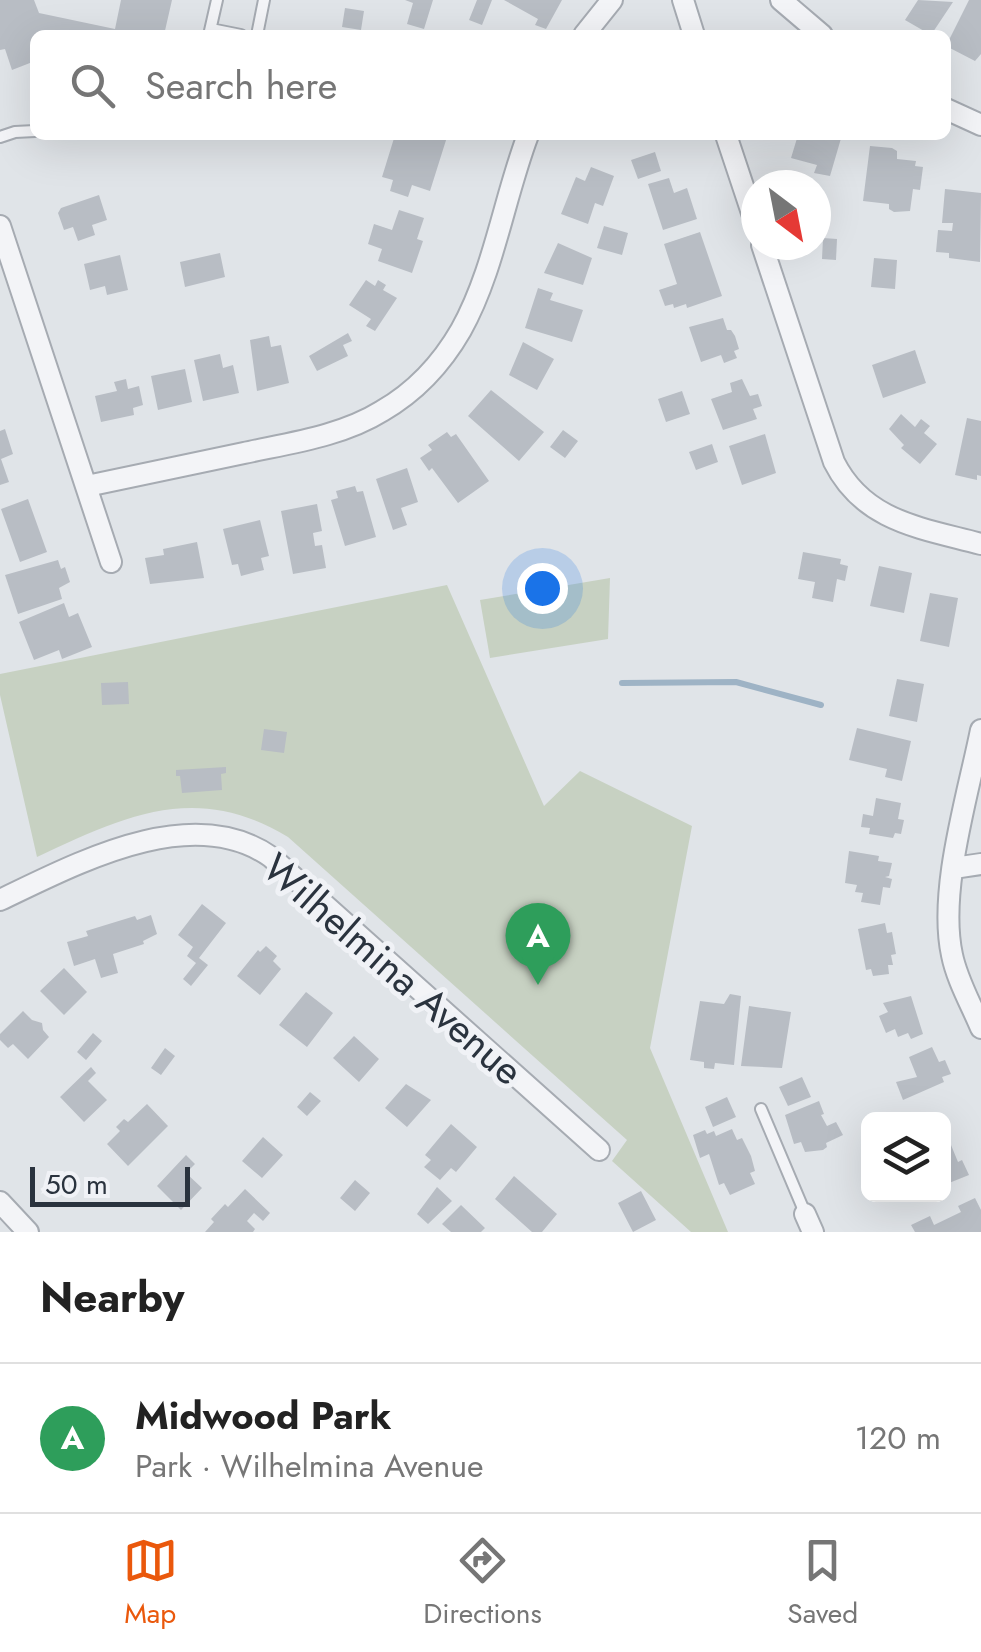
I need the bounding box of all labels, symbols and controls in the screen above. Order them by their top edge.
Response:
search box [30,30,951,140]
icon: search [65,58,120,113]
text: Search here [145,58,337,113]
north arrow [741,170,831,260]
your location [517,563,568,614]
street label: Wilhelmina Avenue [250,839,536,1099]
pin: A [506,902,570,985]
map controls [861,1112,951,1202]
button: layers [861,1112,951,1202]
scale bar [30,1162,190,1206]
text: 50 m [45,1164,108,1205]
text: Nearby [40,1267,184,1328]
text: Midwood Park [135,1388,391,1443]
text: A [61,1415,84,1461]
text: 120 m [855,1415,941,1461]
text: Park · Wilhelmina Avenue [135,1443,484,1489]
tab: Map [123,1533,178,1634]
tab: Directions [423,1533,542,1634]
tab: Saved [787,1533,858,1634]

